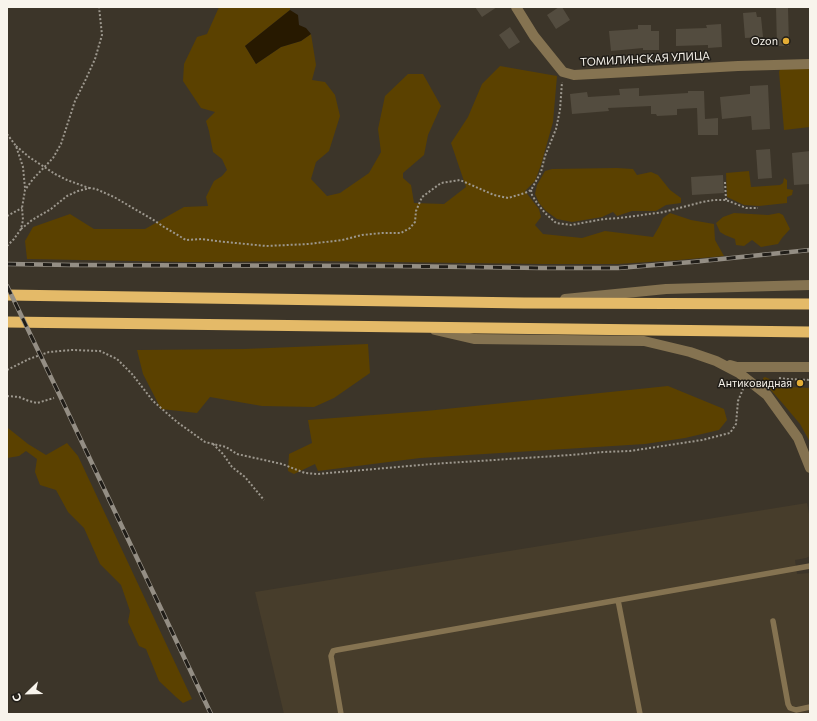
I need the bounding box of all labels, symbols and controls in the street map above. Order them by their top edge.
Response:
place label: Ozon [751,34,778,48]
marker: Ozon [781,36,791,46]
street label: ТОМИЛИНСКАЯ УЛИЦА [580,49,710,69]
place label: Антиковидная [718,376,792,390]
marker: Антиковидная [795,378,805,388]
north arrow [8,673,48,713]
text: С [9,692,24,704]

